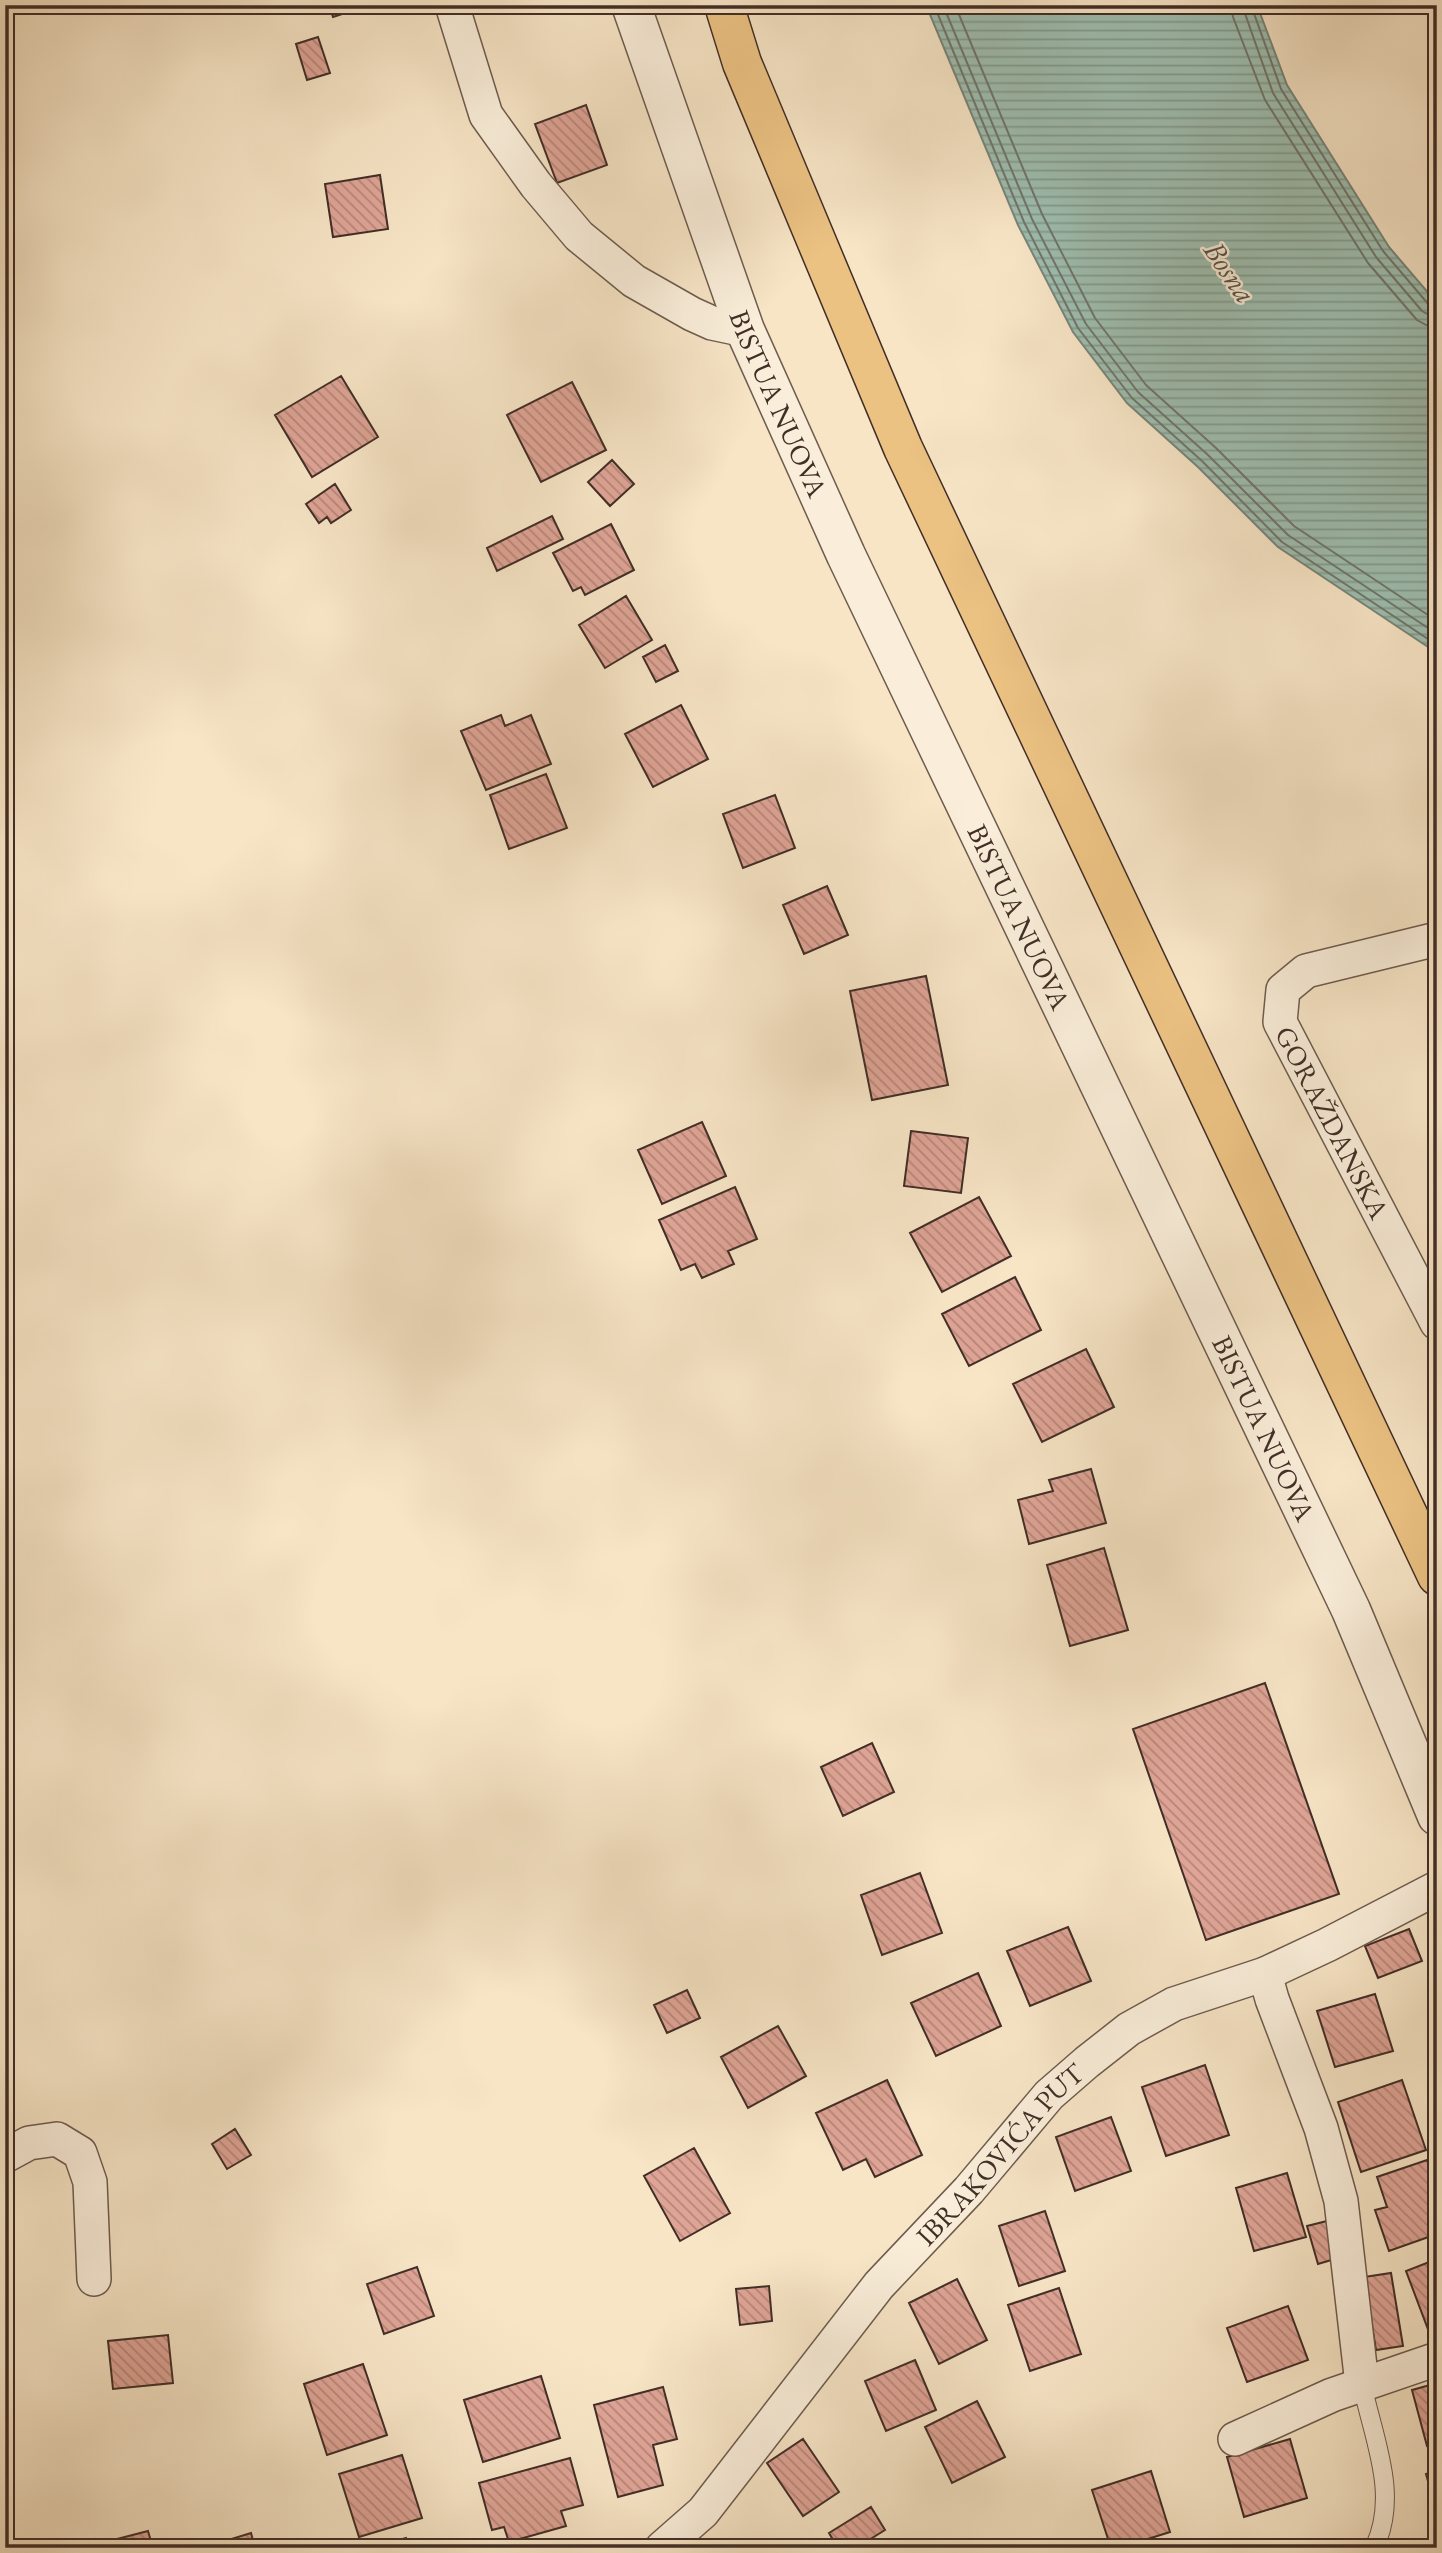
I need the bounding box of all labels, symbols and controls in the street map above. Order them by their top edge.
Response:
water label: Bosna [1195,232,1265,311]
street label: BISTUA NUOVA [721,305,836,503]
street label: BISTUA NUOVA [959,818,1079,1016]
street label: GORAŽDANSKA [1267,1020,1398,1225]
street label: BISTUA NUOVA [1204,1330,1324,1527]
street label: IBRAKOVIĆA PUT [908,2055,1091,2253]

